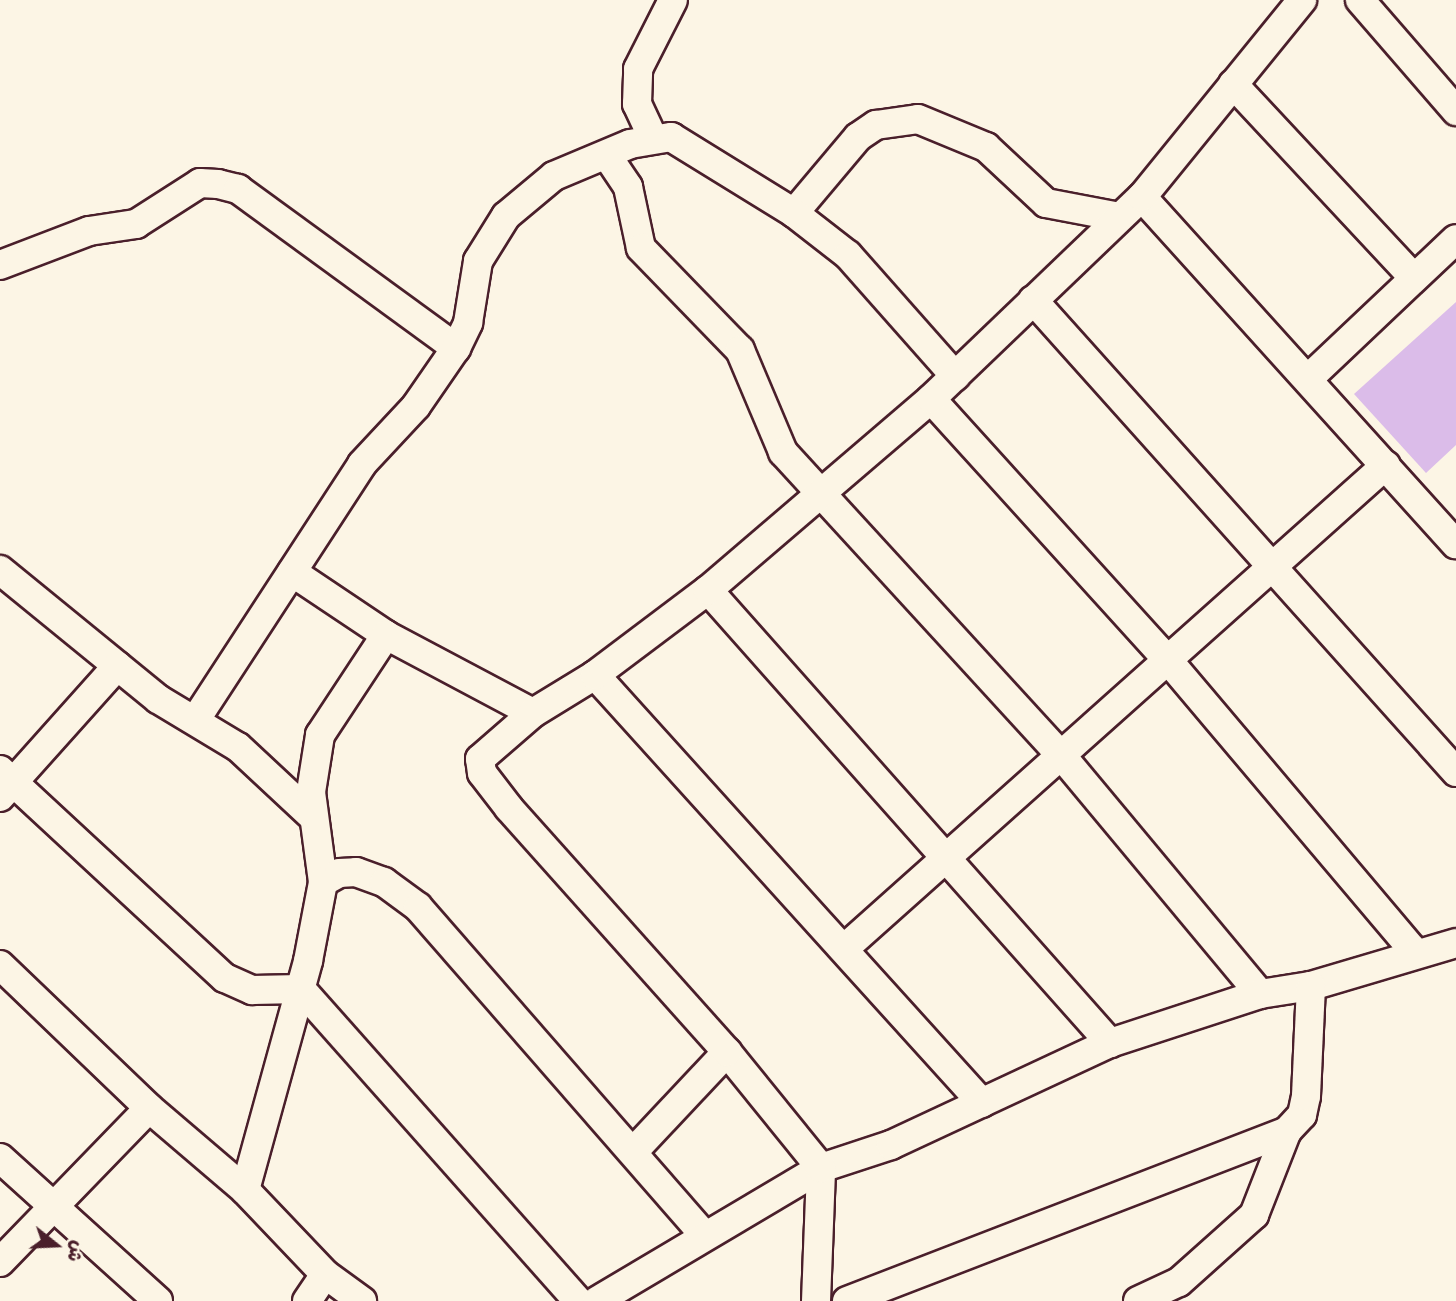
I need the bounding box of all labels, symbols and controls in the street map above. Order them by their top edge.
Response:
north arrow [21,1210,91,1280]
text: ش [61,1238,91,1265]

